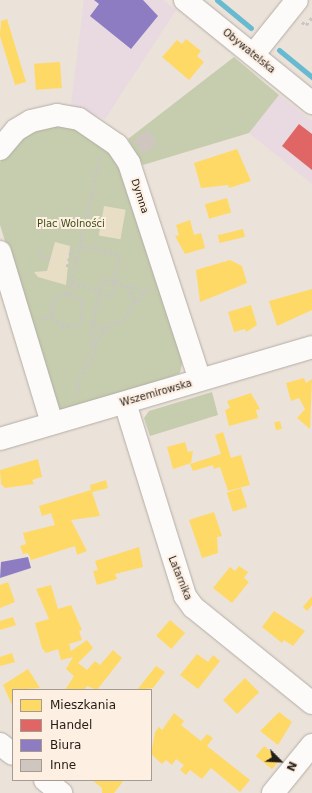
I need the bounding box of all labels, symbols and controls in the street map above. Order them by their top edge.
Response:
street label: Obywatelska [220,26,278,76]
street label: Dymna [129,177,151,215]
park label: Plac Wolności [37,218,105,230]
street label: Wszemirowska [119,377,193,409]
street label: Latarnika [166,554,194,602]
legend [12,689,152,781]
text: Mieszkania [50,698,116,712]
text: Handel [50,718,92,732]
text: Biura [50,738,81,752]
north arrow [260,741,300,781]
text: Inne [50,758,76,772]
text: N [284,759,299,773]

